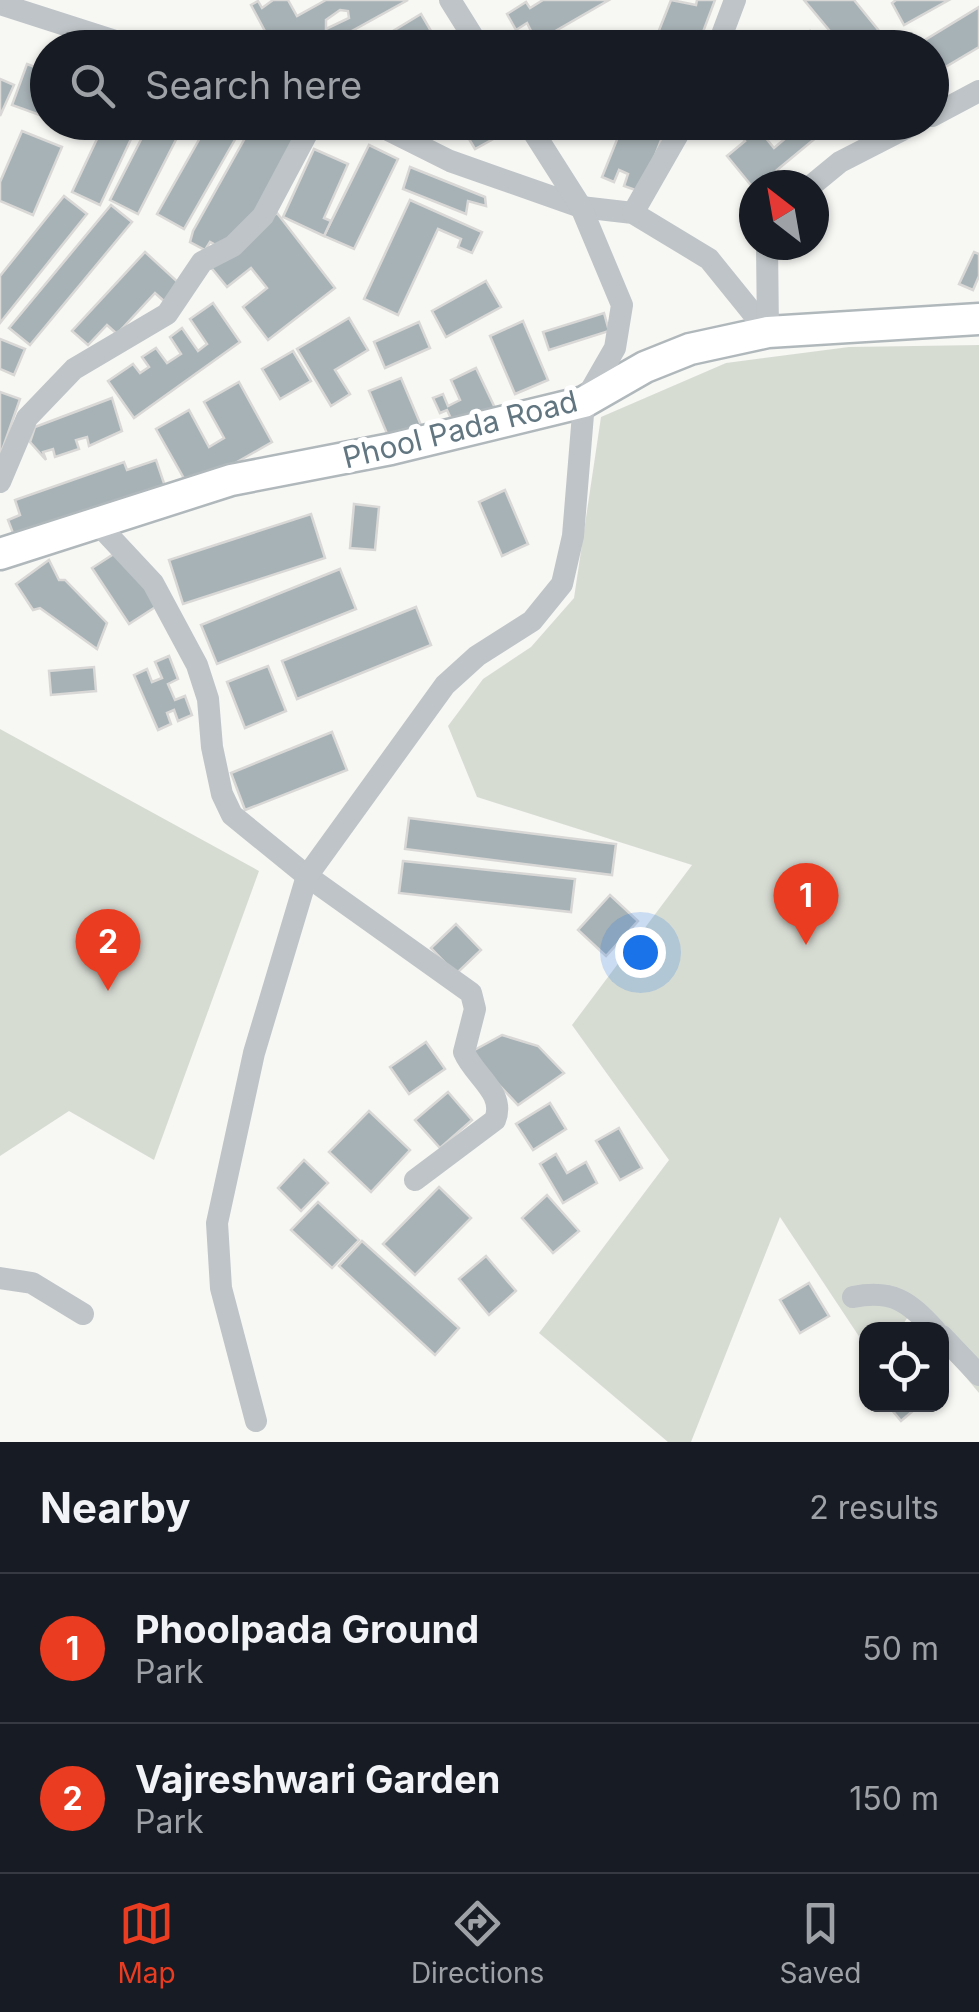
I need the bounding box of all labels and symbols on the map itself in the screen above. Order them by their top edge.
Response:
north arrow [739,170,829,260]
street label: Phool Pada Road [339,382,581,476]
pin: 1 [774,862,838,945]
pin: 2 [76,908,140,991]
your location [615,927,666,978]

